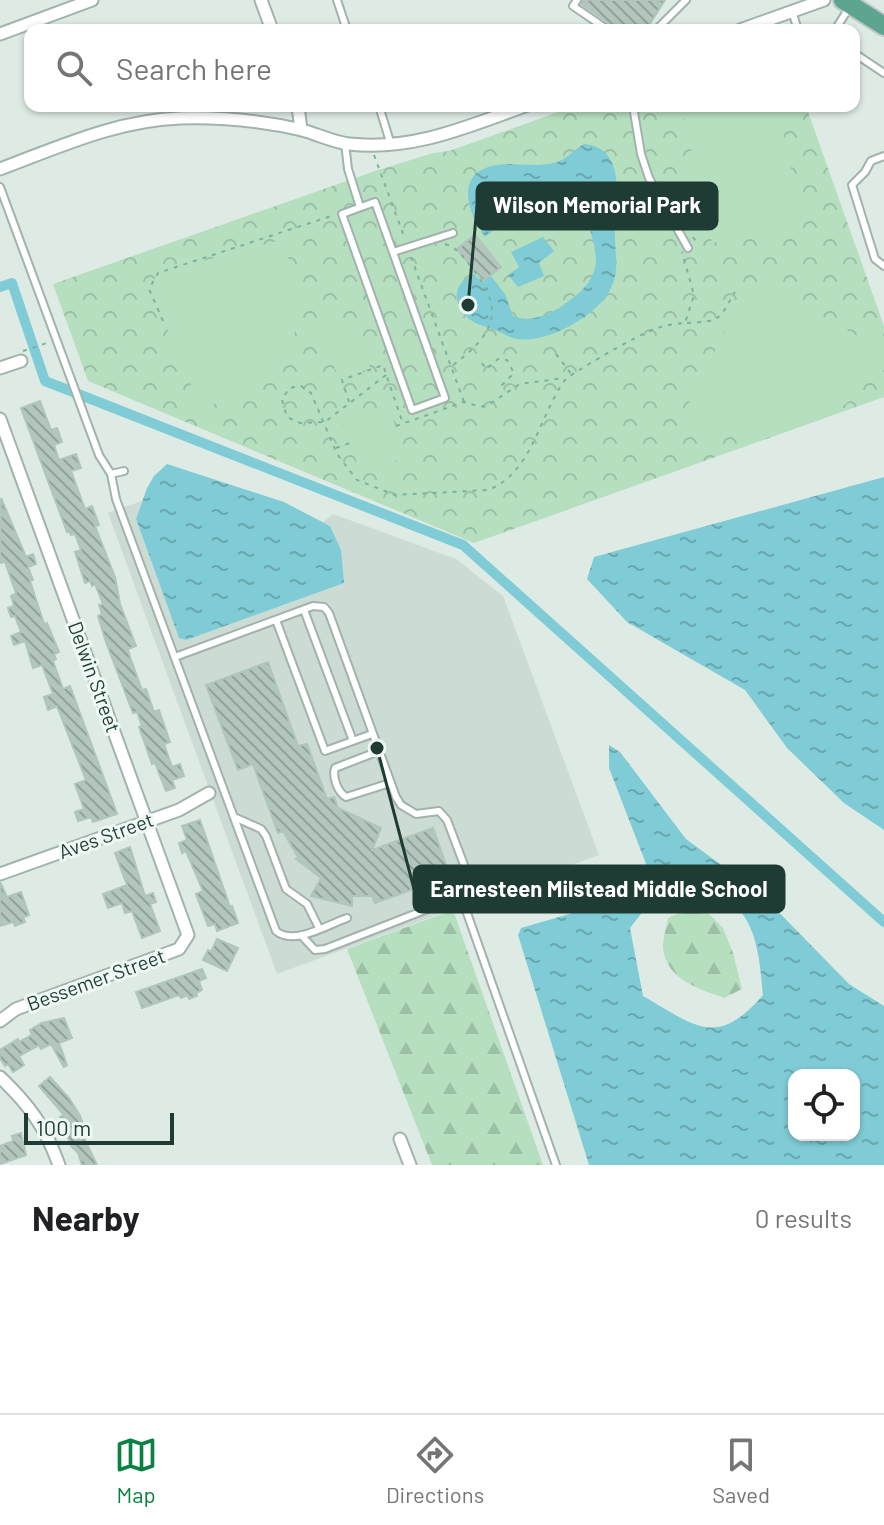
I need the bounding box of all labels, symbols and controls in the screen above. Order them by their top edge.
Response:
search box [24,24,860,112]
icon: search [52,46,96,90]
text: Search here [116,50,272,86]
callout: Wilson Memorial Park [477,183,717,229]
text: Wilson Memorial Park [493,191,702,217]
street label: Delwin Street [64,618,126,736]
street label: Aves Street [55,807,156,863]
callout: Earnesteen Milstead Middle School [414,866,784,912]
text: Earnesteen Milstead Middle School [430,875,768,901]
street label: Bessemer Street [23,943,168,1015]
map controls [788,1069,860,1141]
button: locate [788,1069,860,1141]
scale bar [24,1109,174,1145]
text: 100 m [36,1114,91,1140]
text: Nearby [32,1197,140,1238]
text: 0 results [755,1202,852,1233]
tab: Map [114,1433,158,1507]
tab: Directions [386,1433,484,1507]
tab: Saved [712,1433,770,1507]

